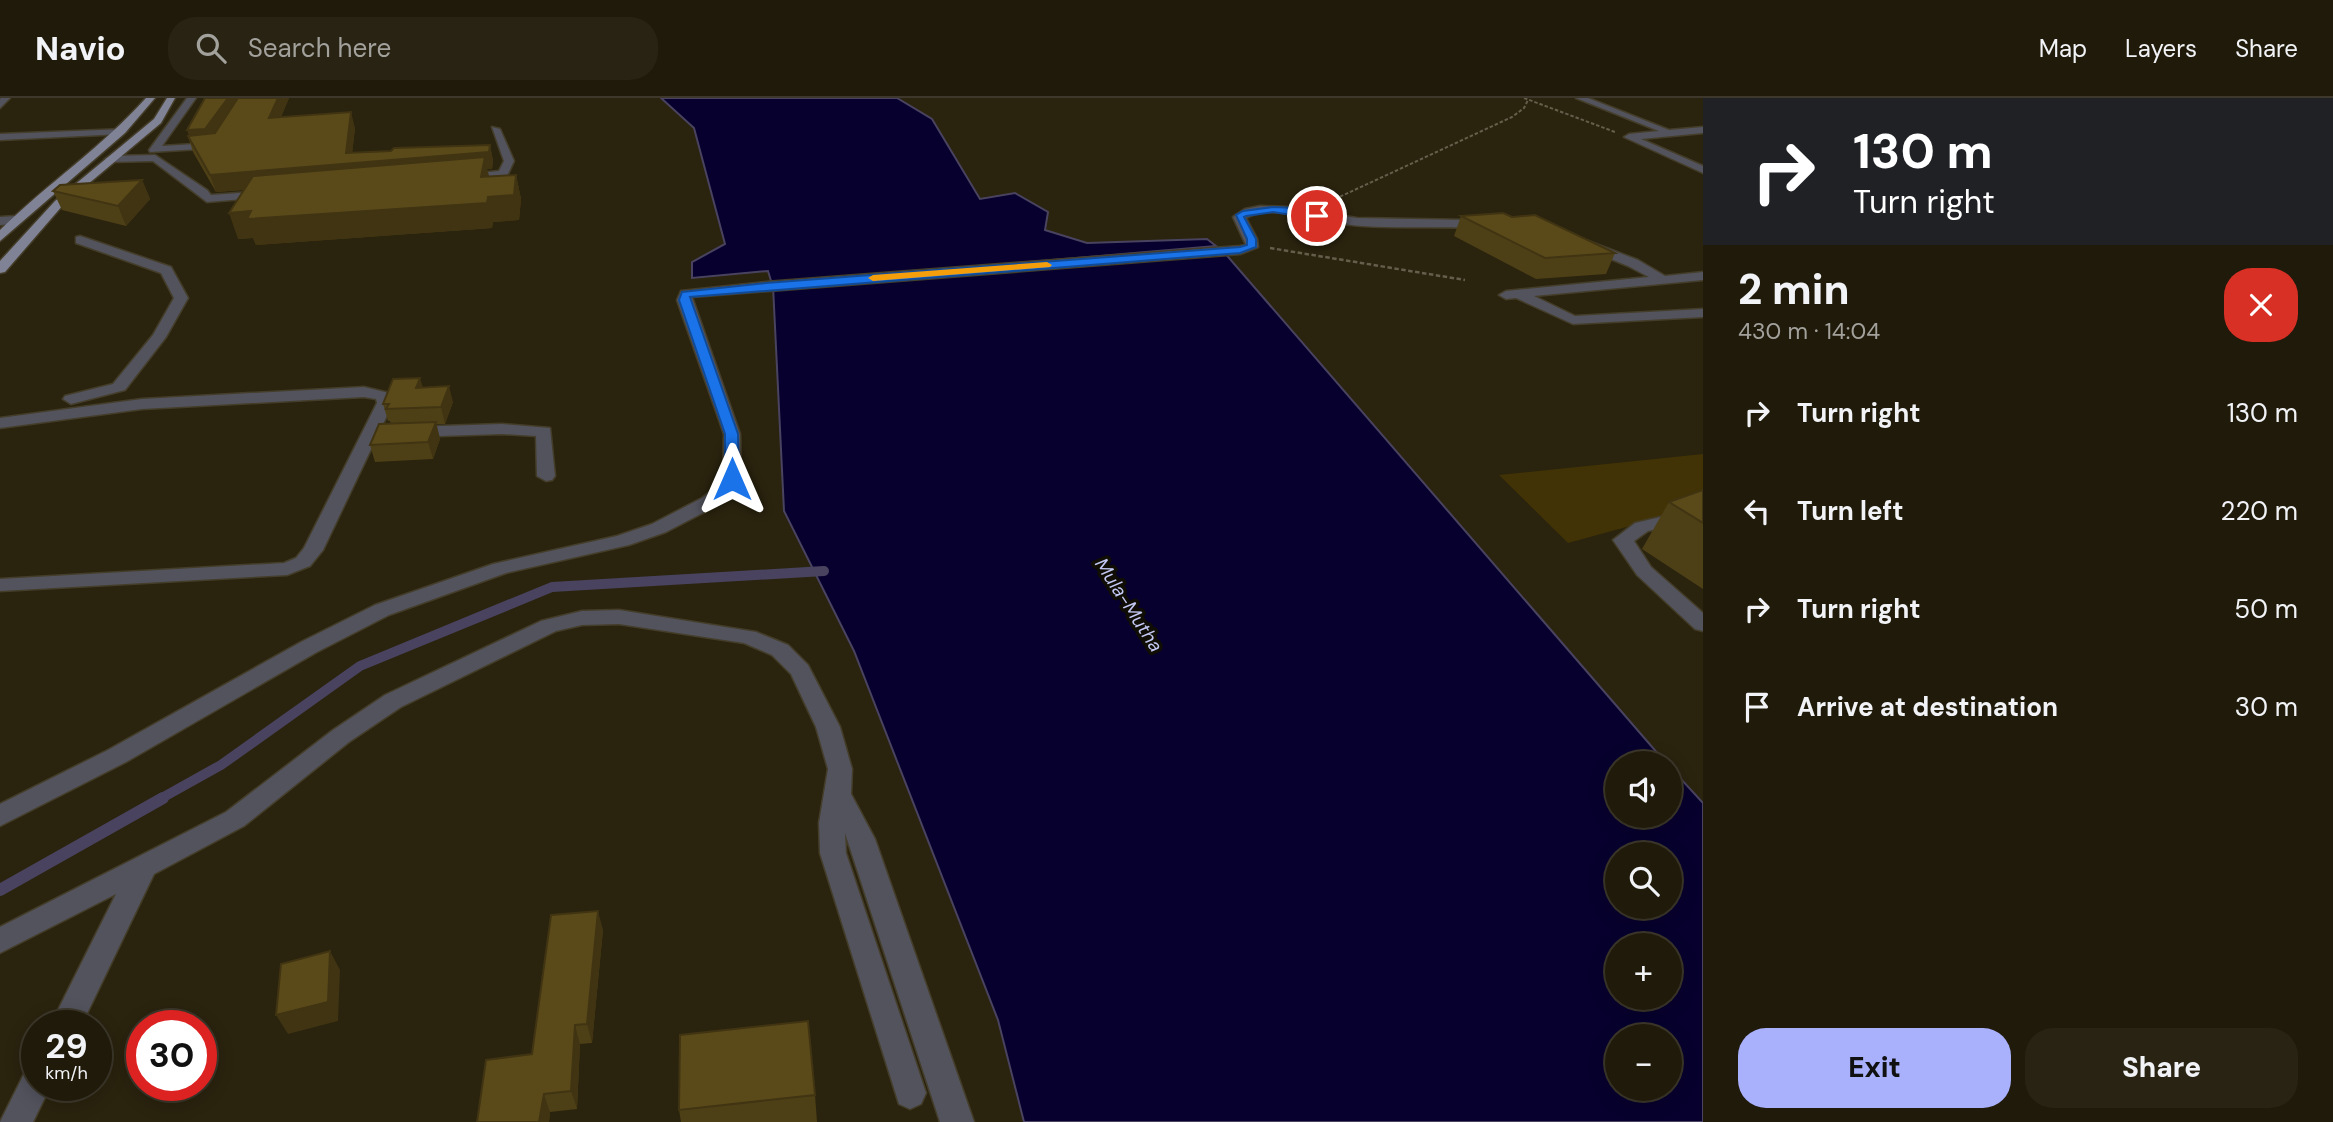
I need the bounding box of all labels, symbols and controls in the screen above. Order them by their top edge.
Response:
search box [168,17,658,80]
text: Navio [35,27,126,70]
icon: search [192,29,230,67]
text: Search here [248,31,391,65]
text: Map [2039,33,2087,64]
text: Layers [2125,33,2197,64]
text: Share [2235,33,2298,64]
text: 130 m [1853,119,1993,183]
icon: right [1738,126,1829,217]
text: Turn right [1853,181,1995,223]
pin [1287,186,1347,246]
icon: arrive [1298,197,1336,235]
text: 2 min [1738,262,1849,317]
button: close [2224,268,2298,342]
text: 430 m · 14:04 [1738,316,1880,346]
icon: right [1738,394,1776,432]
text: Turn right [1797,396,1921,430]
text: 130 m [2227,396,2298,430]
position arrow [695,442,769,516]
icon: left [1738,492,1776,530]
text: Turn left [1797,494,1904,528]
text: 220 m [2220,494,2298,528]
water label: Mula-Mutha [1089,553,1169,657]
icon: right [1738,590,1776,628]
text: Turn right [1797,592,1921,626]
text: 50 m [2234,592,2298,626]
icon: arrive [1738,688,1776,726]
text: Arrive at destination [1797,690,2058,724]
text: 30 m [2235,690,2298,724]
map controls [1605,751,1682,1101]
button: sound [1605,751,1682,828]
button: search [1605,842,1682,919]
button: + [1605,933,1682,1010]
speed limit sign: 30 [126,1010,217,1101]
text: 29 [45,1023,88,1069]
button: − [1605,1024,1682,1101]
button: Exit [1738,1028,2011,1108]
button: Share [2025,1028,2298,1108]
text: km/h [45,1061,88,1085]

